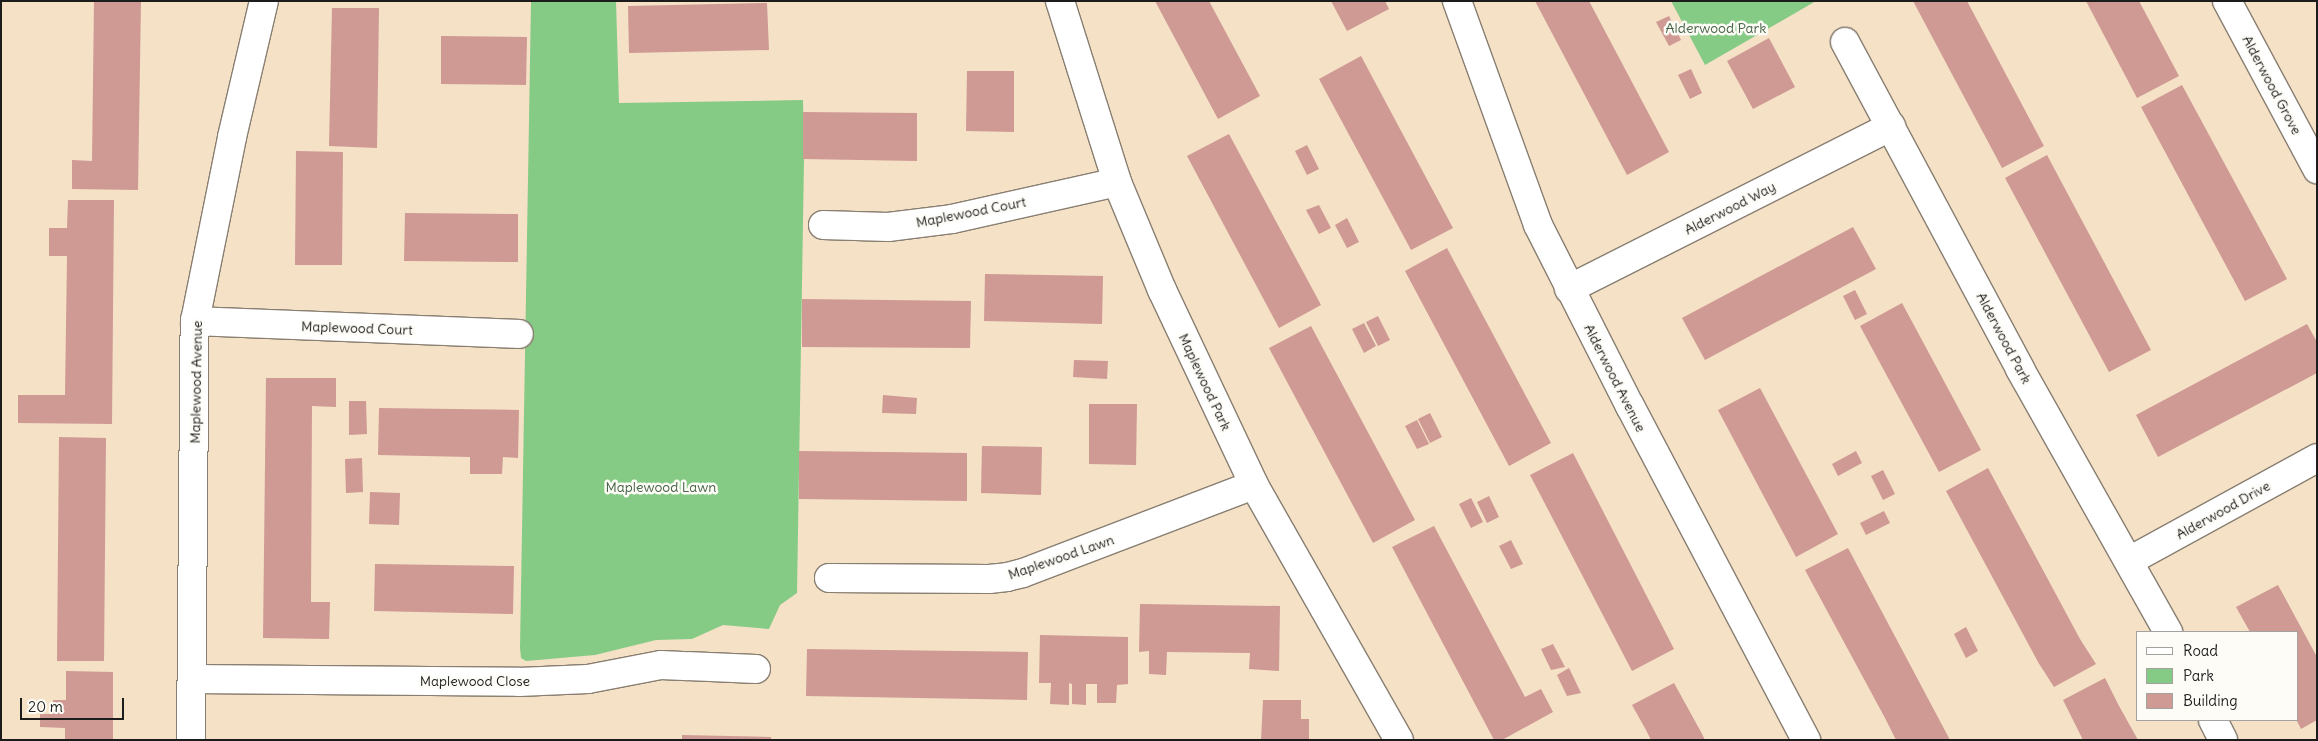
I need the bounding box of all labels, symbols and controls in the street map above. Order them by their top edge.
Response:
park label: Alderwood Park [1666,20,1766,36]
street label: Alderwood Grove [2239,33,2305,137]
street label: Alderwood Way [1682,178,1778,238]
street label: Maplewood Court [915,193,1027,231]
street label: Alderwood Park [1973,290,2035,386]
street label: Maplewood Court [301,318,413,338]
street label: Maplewood Avenue [187,320,205,444]
street label: Alderwood Avenue [1581,321,1649,435]
street label: Maplewood Park [1175,331,1235,433]
street label: Alderwood Drive [2173,477,2273,543]
park label: Maplewood Lawn [606,479,716,495]
street label: Maplewood Lawn [1006,531,1116,583]
legend [2136,631,2298,721]
text: Road [2183,641,2218,660]
text: Park [2183,666,2214,685]
street label: Maplewood Close [420,673,530,689]
scale bar [22,688,126,720]
text: Building [2183,691,2238,710]
text: 20 m [28,697,63,716]

